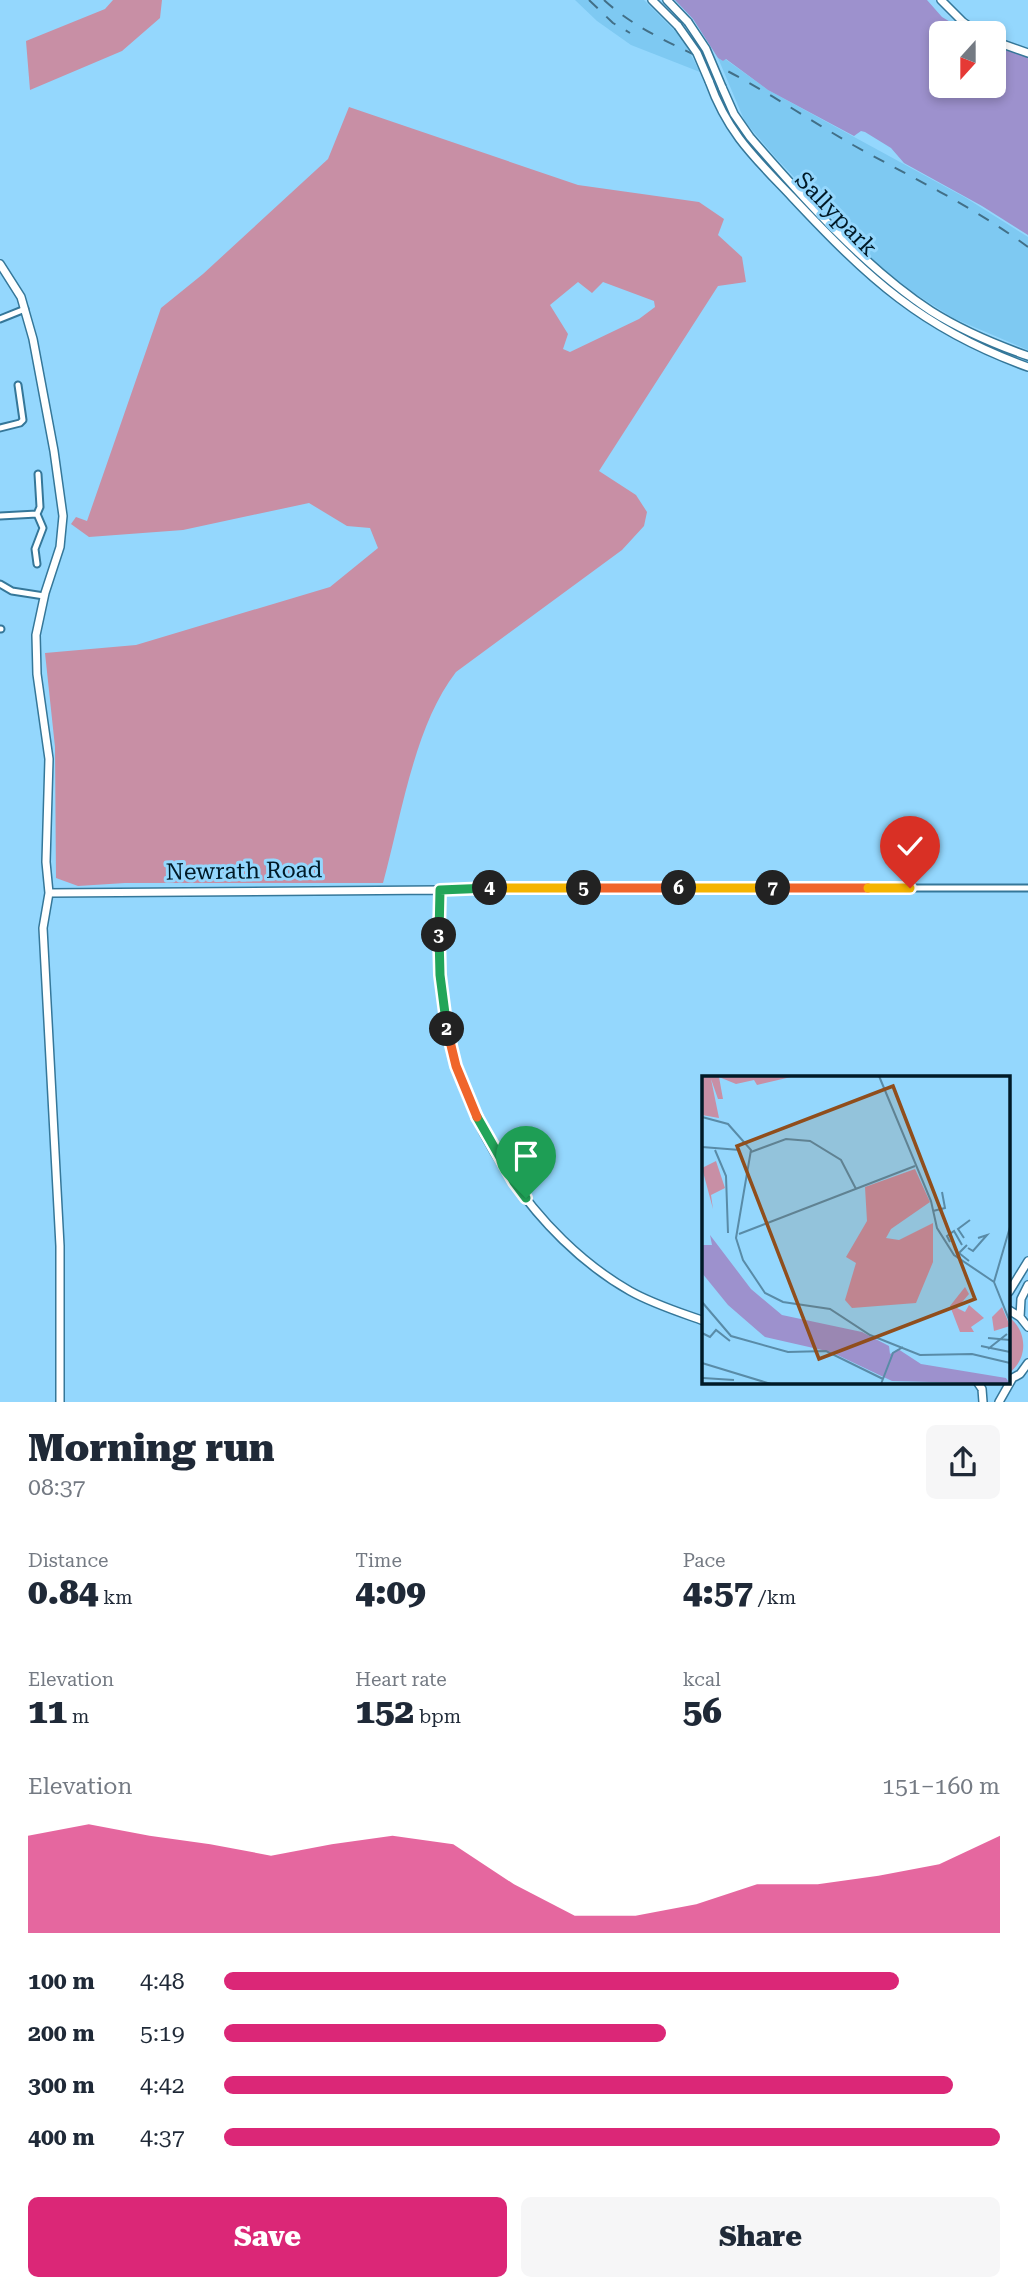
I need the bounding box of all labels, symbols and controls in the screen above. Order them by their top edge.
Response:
north arrow [929,21,1006,98]
map controls [929,21,1006,98]
street label: Sallypark [789,166,883,262]
pin [880,816,940,888]
icon: check [891,827,929,865]
street label: Newrath Road [165,856,323,886]
pin: 4 [472,870,508,906]
pin: 5 [566,870,602,906]
pin: 6 [662,870,696,906]
pin: 7 [756,870,790,906]
text: 4 [484,876,495,899]
text: 5 [578,876,589,899]
text: 6 [673,876,684,899]
text: 7 [767,876,778,899]
pin: 3 [422,918,457,953]
text: 3 [433,923,444,946]
pin: 2 [430,1012,464,1046]
text: 2 [441,1017,452,1040]
inset map [702,1076,1010,1384]
pin [496,1126,556,1198]
icon: arrive [507,1137,545,1175]
button: share [926,1425,1000,1499]
text: Morning run [28,1426,275,1470]
text: 08:37 [28,1474,85,1501]
text: Distance [28,1549,108,1572]
text: Time [355,1549,402,1572]
text: Pace [683,1549,726,1572]
text: 0.84 [28,1572,98,1613]
text: 4:09 [355,1572,426,1613]
text: 4:57 [683,1572,753,1613]
text: km [98,1586,133,1609]
text: /km [753,1586,796,1609]
text: Elevation [28,1668,114,1691]
text: Heart rate [355,1668,447,1691]
text: kcal [683,1668,721,1691]
text: 11 [28,1691,67,1732]
text: 152 [355,1691,414,1732]
text: 56 [683,1691,722,1732]
text: m [67,1705,89,1728]
text: bpm [414,1705,461,1728]
text: Elevation [28,1773,132,1800]
text: 151–160 m [882,1773,1000,1800]
text: 100 m [28,1968,95,1995]
text: 4:48 [140,1968,185,1995]
text: 200 m [28,2020,95,2047]
text: 5:19 [140,2020,185,2047]
text: 300 m [28,2072,95,2099]
text: 4:42 [140,2072,185,2099]
text: 400 m [28,2124,95,2151]
text: 4:37 [140,2124,185,2151]
button: Save [28,2197,507,2277]
button: Share [521,2197,1000,2277]

